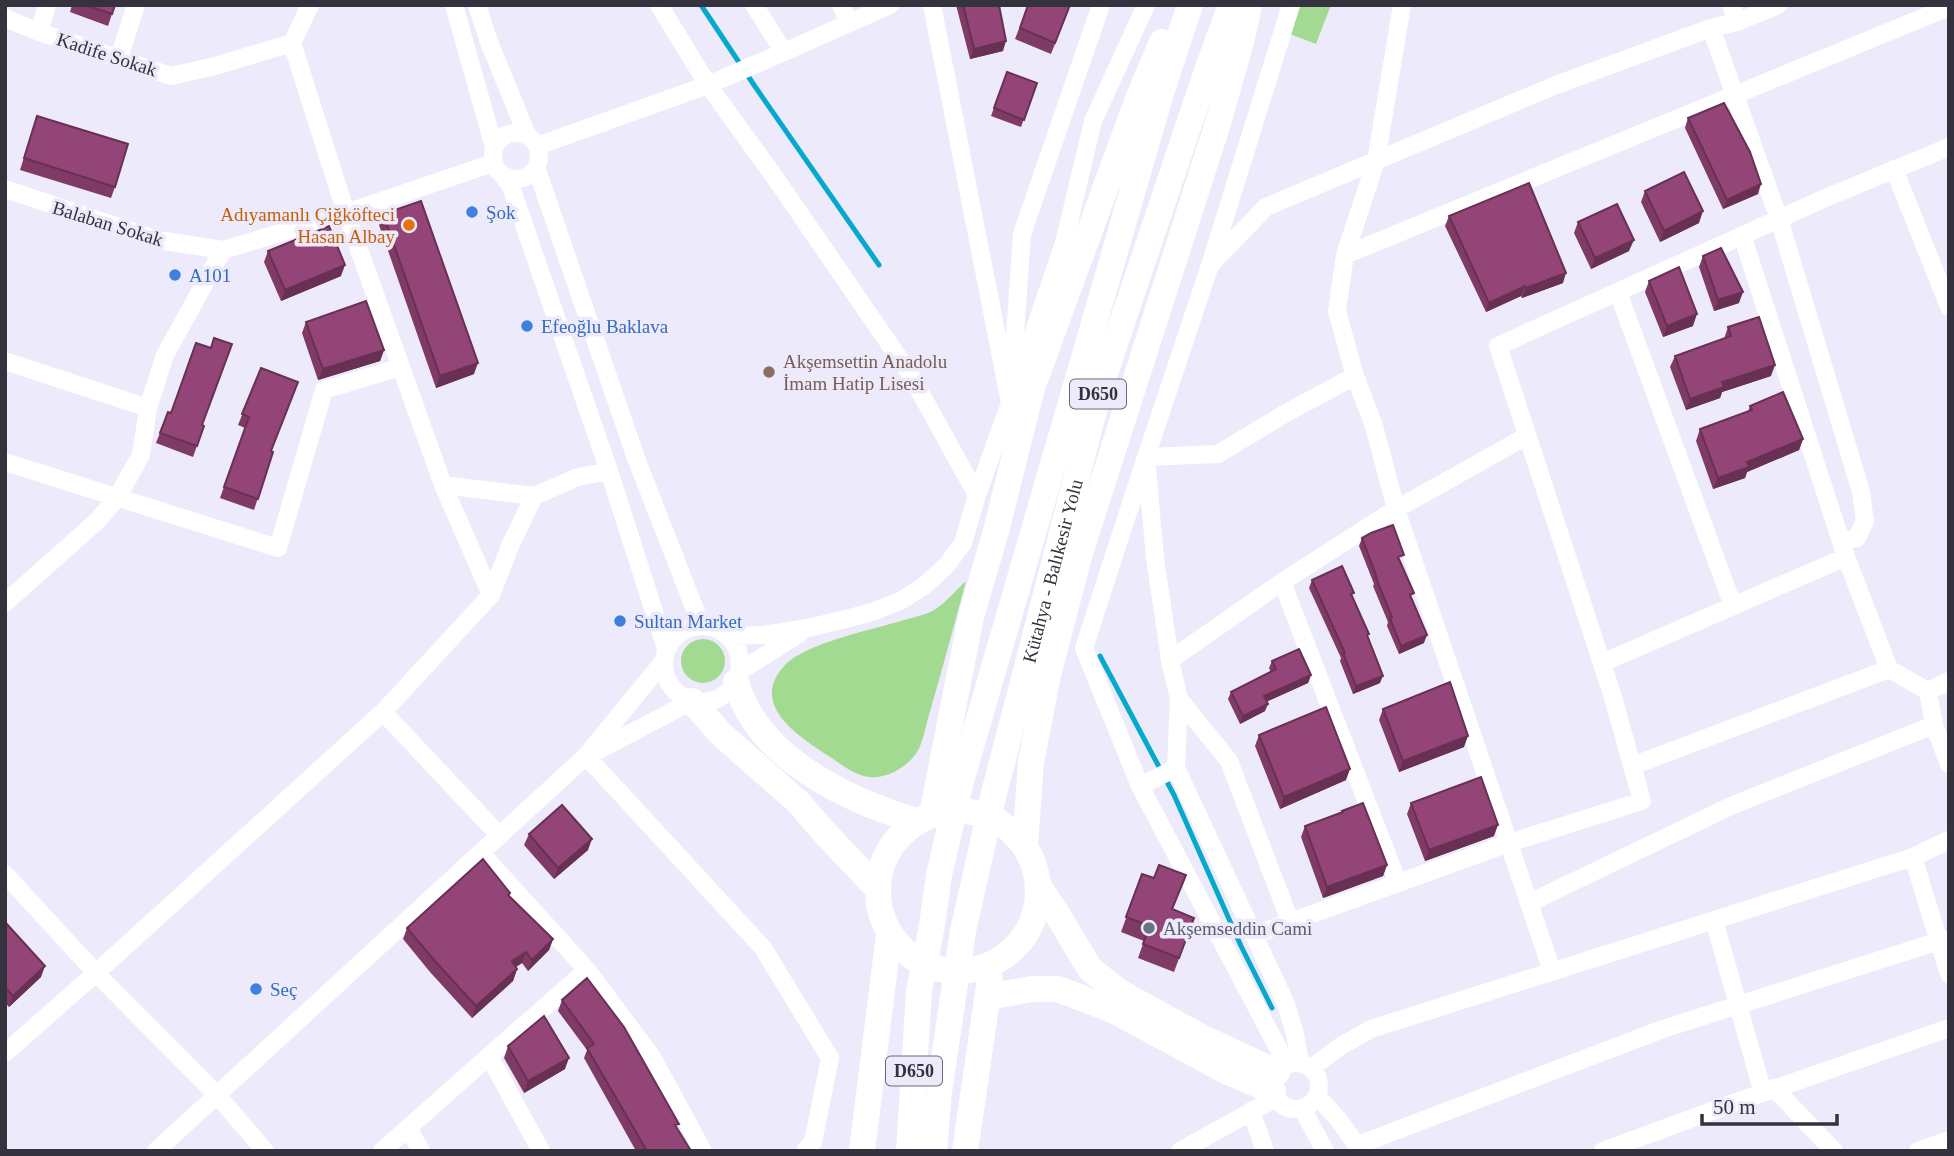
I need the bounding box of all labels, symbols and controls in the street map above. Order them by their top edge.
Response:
street label: Kadife Sokak [54,28,160,81]
street label: Balaban Sokak [50,197,166,250]
place label: Şok [486,202,516,223]
place label: Adıyamanlı Çiğköfteci Hasan Albay [220,204,395,247]
marker: Şok [464,204,480,220]
marker: Adıyamanlı Çiğköfteci Hasan Albay [401,217,417,233]
place label: A101 [189,265,231,286]
marker: A101 [167,267,183,283]
place label: Efeoğlu Baklava [541,316,669,337]
marker: Efeoğlu Baklava [519,318,535,334]
place label: Akşemsettin Anadolu İmam Hatip Lisesi [783,351,948,394]
marker: Akşemsettin Anadolu İmam Hatip Lisesi [761,364,777,380]
road number: D650 [1070,380,1126,408]
street label: Kütahya - Balıkesir Yolu [1019,476,1087,665]
place label: Sultan Market [634,611,743,632]
marker: Sultan Market [612,613,628,629]
place label: Akşemseddin Cami [1163,918,1312,939]
marker: Akşemseddin Cami [1141,920,1157,936]
place label: Seç [270,979,297,1000]
marker: Seç [248,981,264,997]
road number: D650 [886,1056,942,1086]
scale bar [1702,1082,1837,1126]
text: 50 m [1713,1095,1756,1119]

